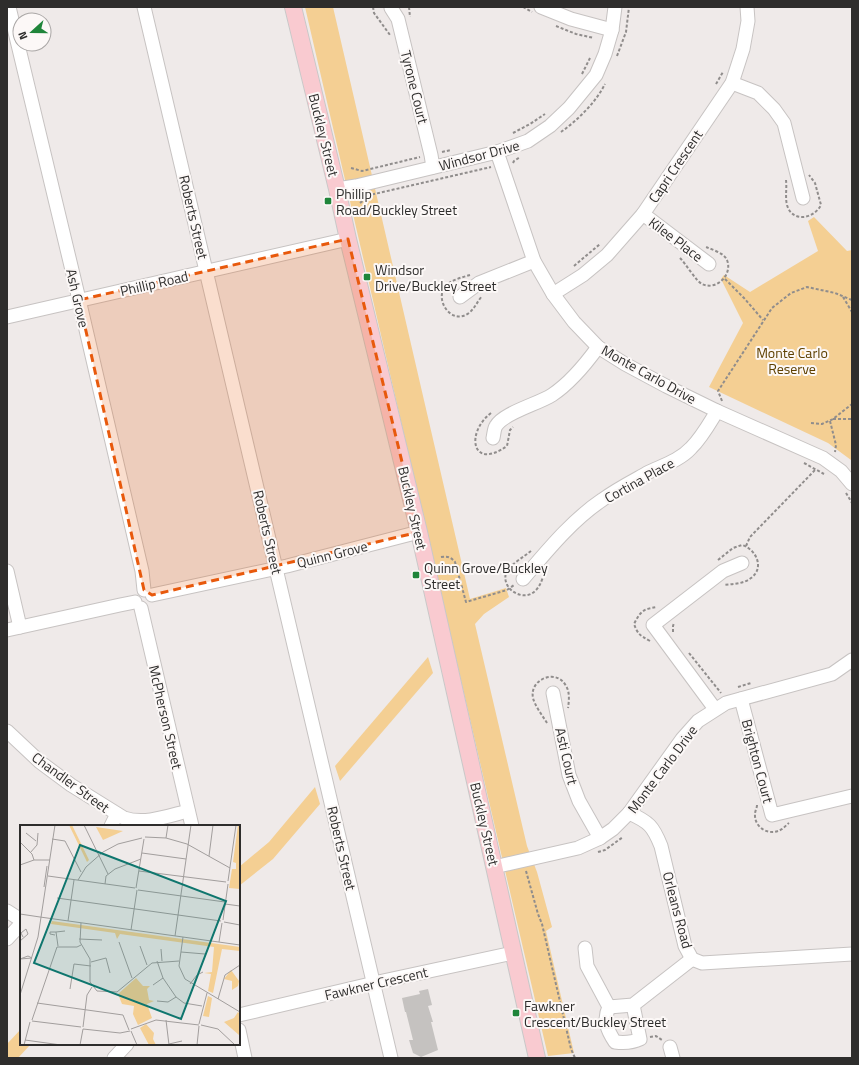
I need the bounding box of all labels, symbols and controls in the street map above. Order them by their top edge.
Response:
north arrow [12,12,52,52]
text: N [14,29,31,42]
street label: Tyrone Court [396,48,434,126]
street label: Buckley Street [304,91,344,179]
street label: Capri Crescent [643,125,707,207]
street label: Windsor Drive [436,134,522,176]
street label: Roberts Street [174,173,214,261]
place label: Phillip Road/Buckley Street [336,183,457,220]
marker: Phillip Road/Buckley Street [323,196,333,206]
street label: Kilee Place [644,212,708,266]
place label: Windsor Drive/Buckley Street [375,259,496,296]
street label: Phillip Road [118,265,190,301]
street label: Ash Grove [61,267,95,329]
marker: Windsor Drive/Buckley Street [362,272,372,282]
street label: Monte Carlo Drive [598,339,700,409]
park label: Monte Carlo Reserve [756,342,828,379]
street label: Cortina Place [600,452,678,508]
street label: Buckley Street [393,464,433,552]
street label: Roberts Street [248,488,288,576]
street label: Quinn Grove [294,535,370,573]
place label: Quinn Grove/Buckley Street [424,557,548,594]
marker: Quinn Grove/Buckley Street [411,570,421,580]
street label: McPherson Street [144,663,188,771]
street label: Brighton Court [737,717,779,805]
street label: Monte Carlo Drive [622,721,702,817]
street label: Asti Court [550,725,584,787]
street label: Chandler Street [28,747,114,817]
street label: Buckley Street [465,780,505,868]
street label: Roberts Street [322,804,362,892]
inset map [20,825,240,1045]
street label: Orleans Road [658,869,698,951]
street label: Fawkner Crescent [322,961,430,1005]
place label: Fawkner Crescent/Buckley Street [524,995,666,1032]
marker: Fawkner Crescent/Buckley Street [511,1008,521,1018]

